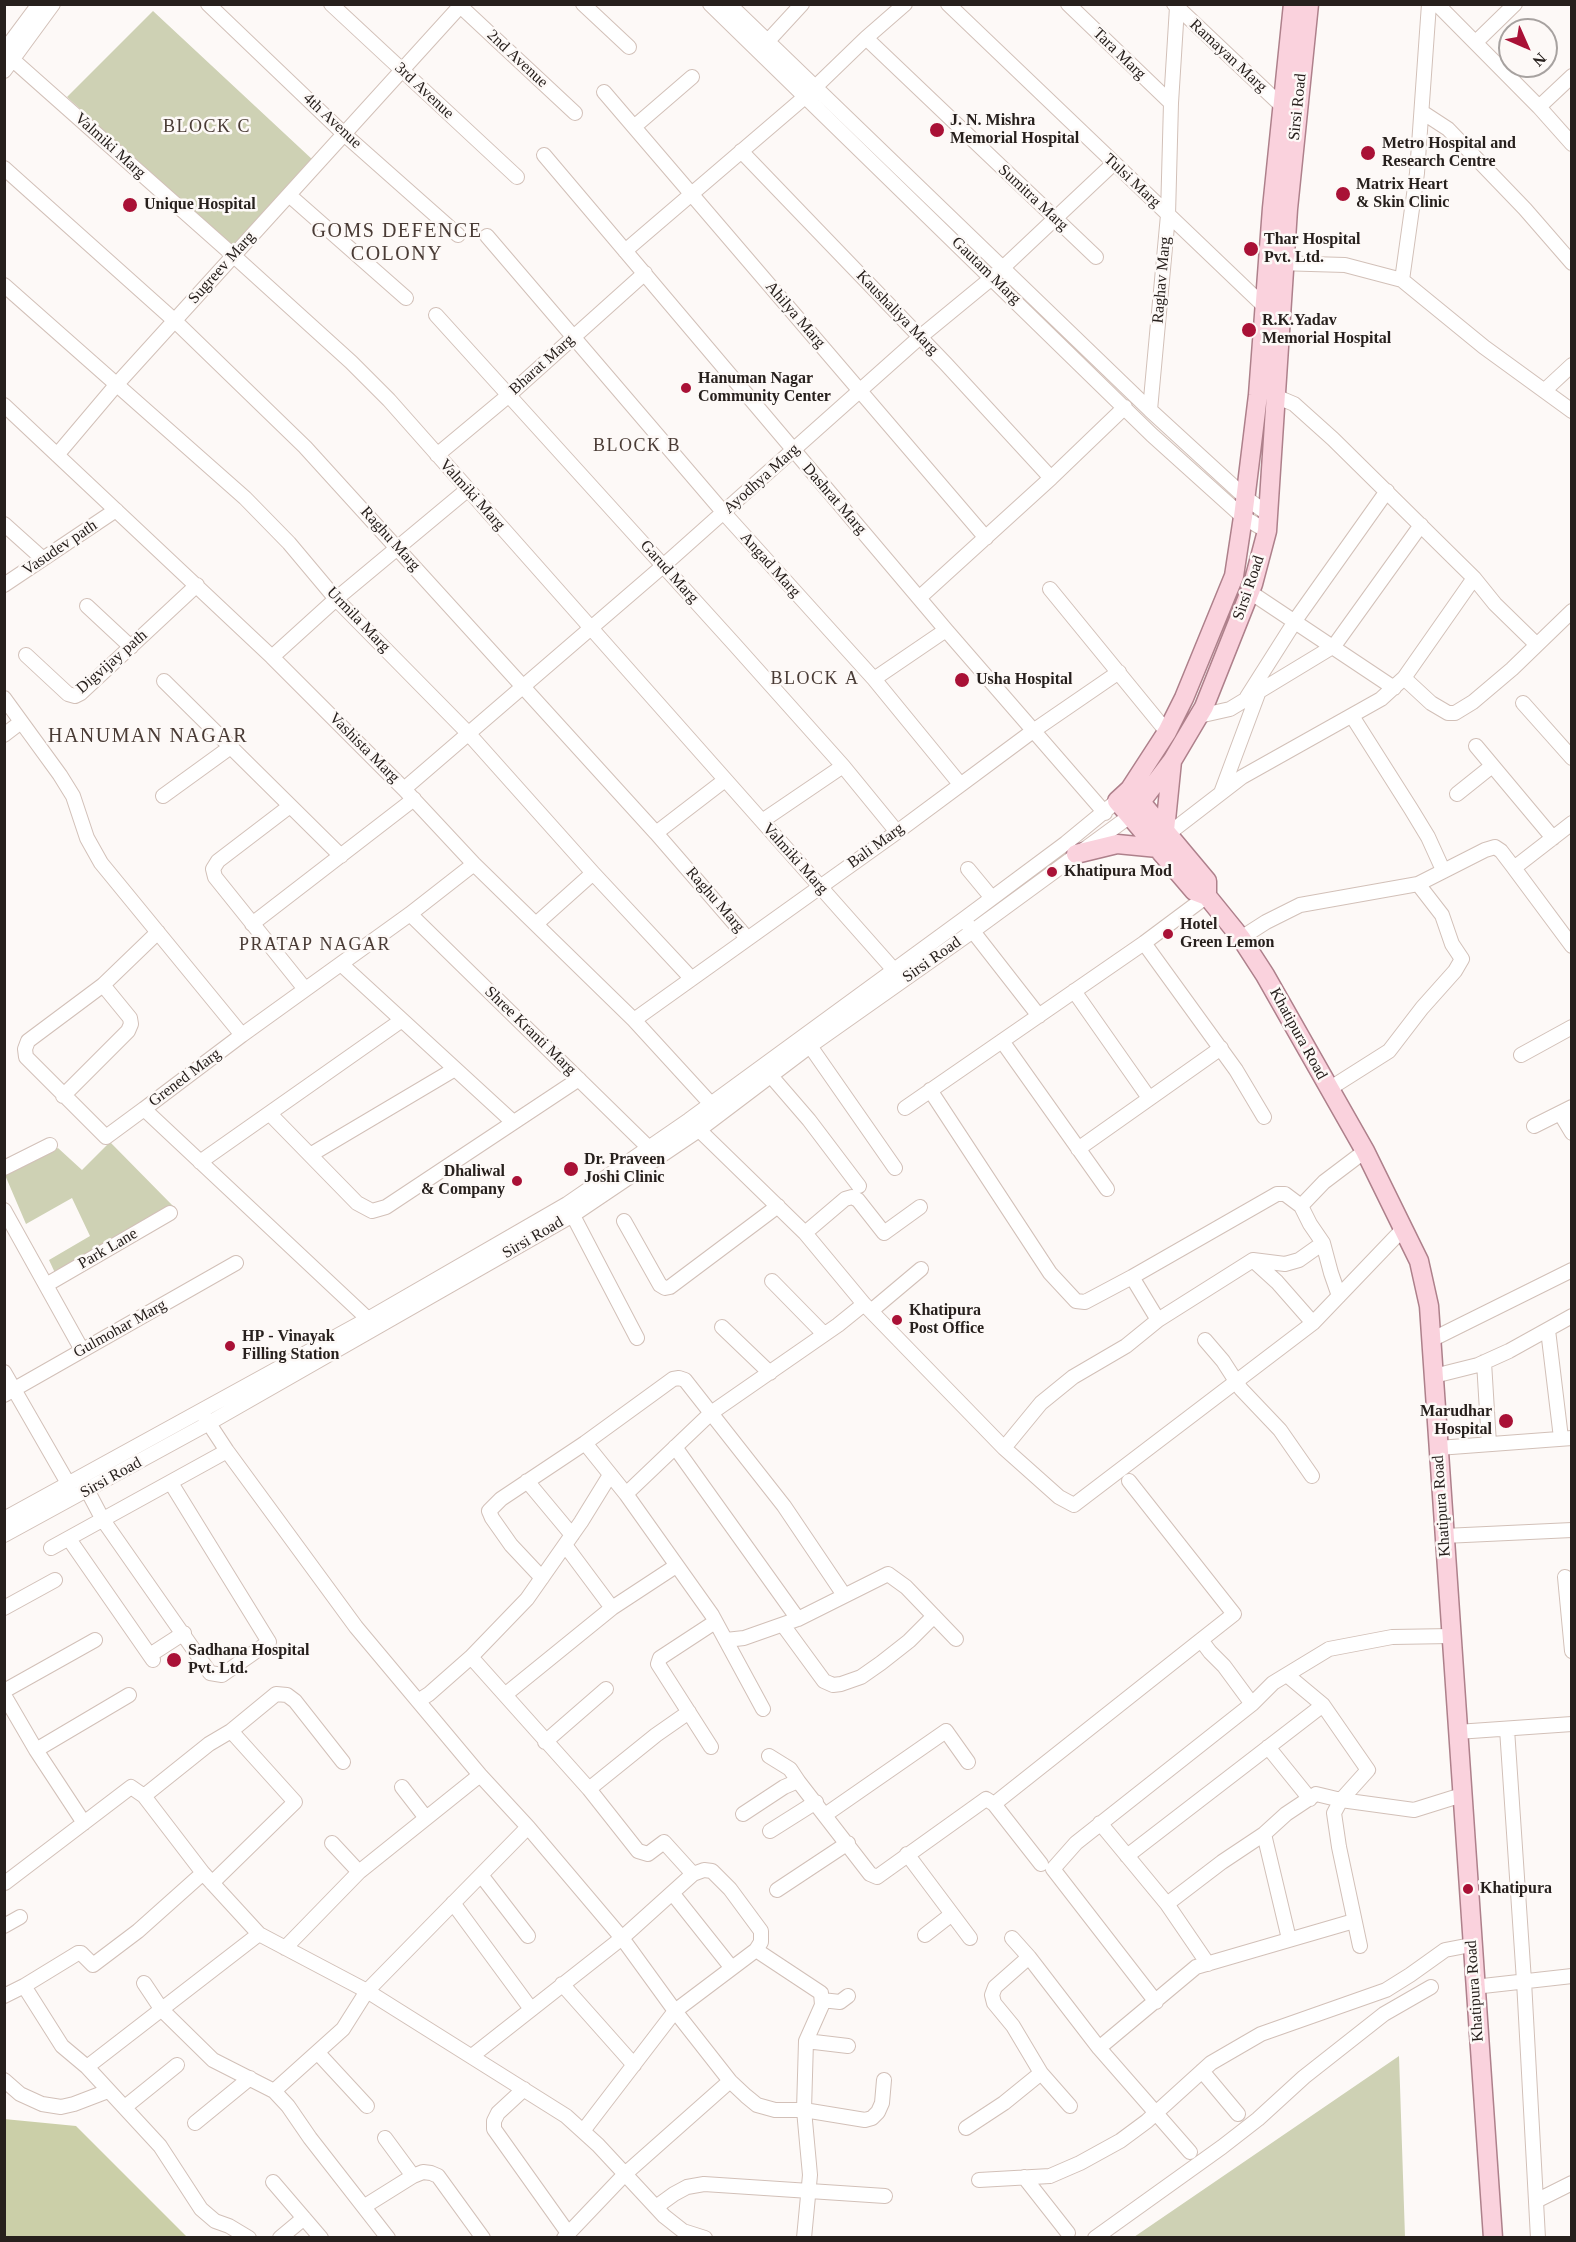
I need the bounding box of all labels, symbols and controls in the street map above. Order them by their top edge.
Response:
street label: Ramayan Marg [1185,15,1271,97]
north arrow [1498,18,1558,78]
street label: Tara Marg [1088,24,1150,84]
street label: 2nd Avenue [482,26,552,92]
text: N [1530,50,1550,70]
street label: 3rd Avenue [390,59,458,123]
street label: Sirsi Road [1285,73,1311,141]
street label: 4th Avenue [299,89,365,153]
street label: Valmiki Marg [70,109,150,183]
place label: J. N. Mishra Memorial Hospital [950,111,1079,149]
district label: BLOCK C [163,116,251,138]
marker: J. N. Mishra Memorial Hospital [928,121,946,139]
place label: Metro Hospital and Research Centre [1382,134,1516,172]
marker: Metro Hospital and Research Centre [1359,144,1377,162]
street label: Tulsi Marg [1100,150,1164,212]
street label: Sumitra Marg [994,161,1072,235]
place label: Matrix Heart & Skin Clinic [1356,175,1449,213]
marker: Matrix Heart & Skin Clinic [1334,185,1352,203]
place label: Unique Hospital [144,195,256,215]
marker: Unique Hospital [121,196,139,214]
district label: GOMS DEFENCE COLONY [312,220,482,267]
street label: Sugreev Marg [184,228,260,308]
place label: Thar Hospital Pvt. Ltd. [1264,230,1360,268]
street label: Gautam Marg [947,233,1025,309]
street label: Raghav Marg [1149,236,1175,324]
marker: Thar Hospital Pvt. Ltd. [1242,240,1260,258]
street label: Kaushaliya Marg [852,267,942,359]
street label: Ahilya Marg [761,278,829,352]
place label: R.K.Yadav Memorial Hospital [1262,311,1391,349]
marker: R.K.Yadav Memorial Hospital [1240,321,1258,339]
street label: Bharat Marg [505,331,579,399]
place label: Hanuman Nagar Community Center [698,369,831,407]
marker: Hanuman Nagar Community Center [679,381,693,395]
district label: BLOCK B [593,435,681,457]
street label: Ayodhya Marg [720,440,804,518]
street label: Valmiki Marg [435,455,509,535]
street label: Dashrat Marg [798,459,870,539]
street label: Raghu Marg [356,503,424,575]
street label: Vasudev path [19,516,101,580]
street label: Angad Marg [736,528,804,602]
street label: Garud Marg [636,536,702,608]
street label: Sirsi Road [1229,553,1269,623]
street label: Urmila Marg [322,583,394,657]
street label: Digvijay path [73,626,151,698]
district label: BLOCK A [770,668,860,690]
place label: Usha Hospital [976,670,1072,690]
marker: Usha Hospital [953,671,971,689]
street label: Vashista Marg [325,709,403,787]
district label: HANUMAN NAGAR [48,725,248,749]
street label: Valmiki Marg [758,819,832,899]
street label: Bali Marg [844,819,908,873]
place label: Khatipura Mod [1064,862,1172,882]
street label: Raghu Marg [681,863,749,937]
marker: Khatipura Mod [1045,865,1059,879]
place label: Hotel Green Lemon [1180,915,1274,953]
marker: Hotel Green Lemon [1161,927,1175,941]
street label: Sirsi Road [899,933,965,987]
district label: PRATAP NAGAR [239,934,391,956]
street label: Shree Kranti Marg [480,983,580,1079]
street label: Khatipura Road [1265,985,1331,1083]
street label: Grened Marg [145,1045,225,1111]
place label: Dr. Praveen Joshi Clinic [584,1150,665,1188]
marker: Dr. Praveen Joshi Clinic [562,1160,580,1178]
place label: Dhaliwal & Company [421,1162,505,1200]
marker: Dhaliwal & Company [510,1174,524,1188]
street label: Sirsi Road [499,1213,567,1263]
street label: Park Lane [75,1224,141,1274]
street label: Gulmohar Marg [70,1296,170,1362]
place label: Khatipura Post Office [909,1301,984,1339]
marker: Khatipura Post Office [890,1313,904,1327]
place label: HP - Vinayak Filling Station [242,1327,339,1365]
marker: HP - Vinayak Filling Station [223,1339,237,1353]
place label: Marudhar Hospital [1420,1402,1492,1440]
marker: Marudhar Hospital [1497,1412,1515,1430]
street label: Sirsi Road [77,1453,145,1503]
street label: Khatipura Road [1429,1455,1455,1557]
place label: Sadhana Hospital Pvt. Ltd. [188,1641,309,1679]
marker: Sadhana Hospital Pvt. Ltd. [165,1651,183,1669]
place label: Khatipura [1480,1879,1552,1899]
marker: Khatipura [1461,1882,1475,1896]
street label: Khatipura Road [1462,1940,1488,2042]

